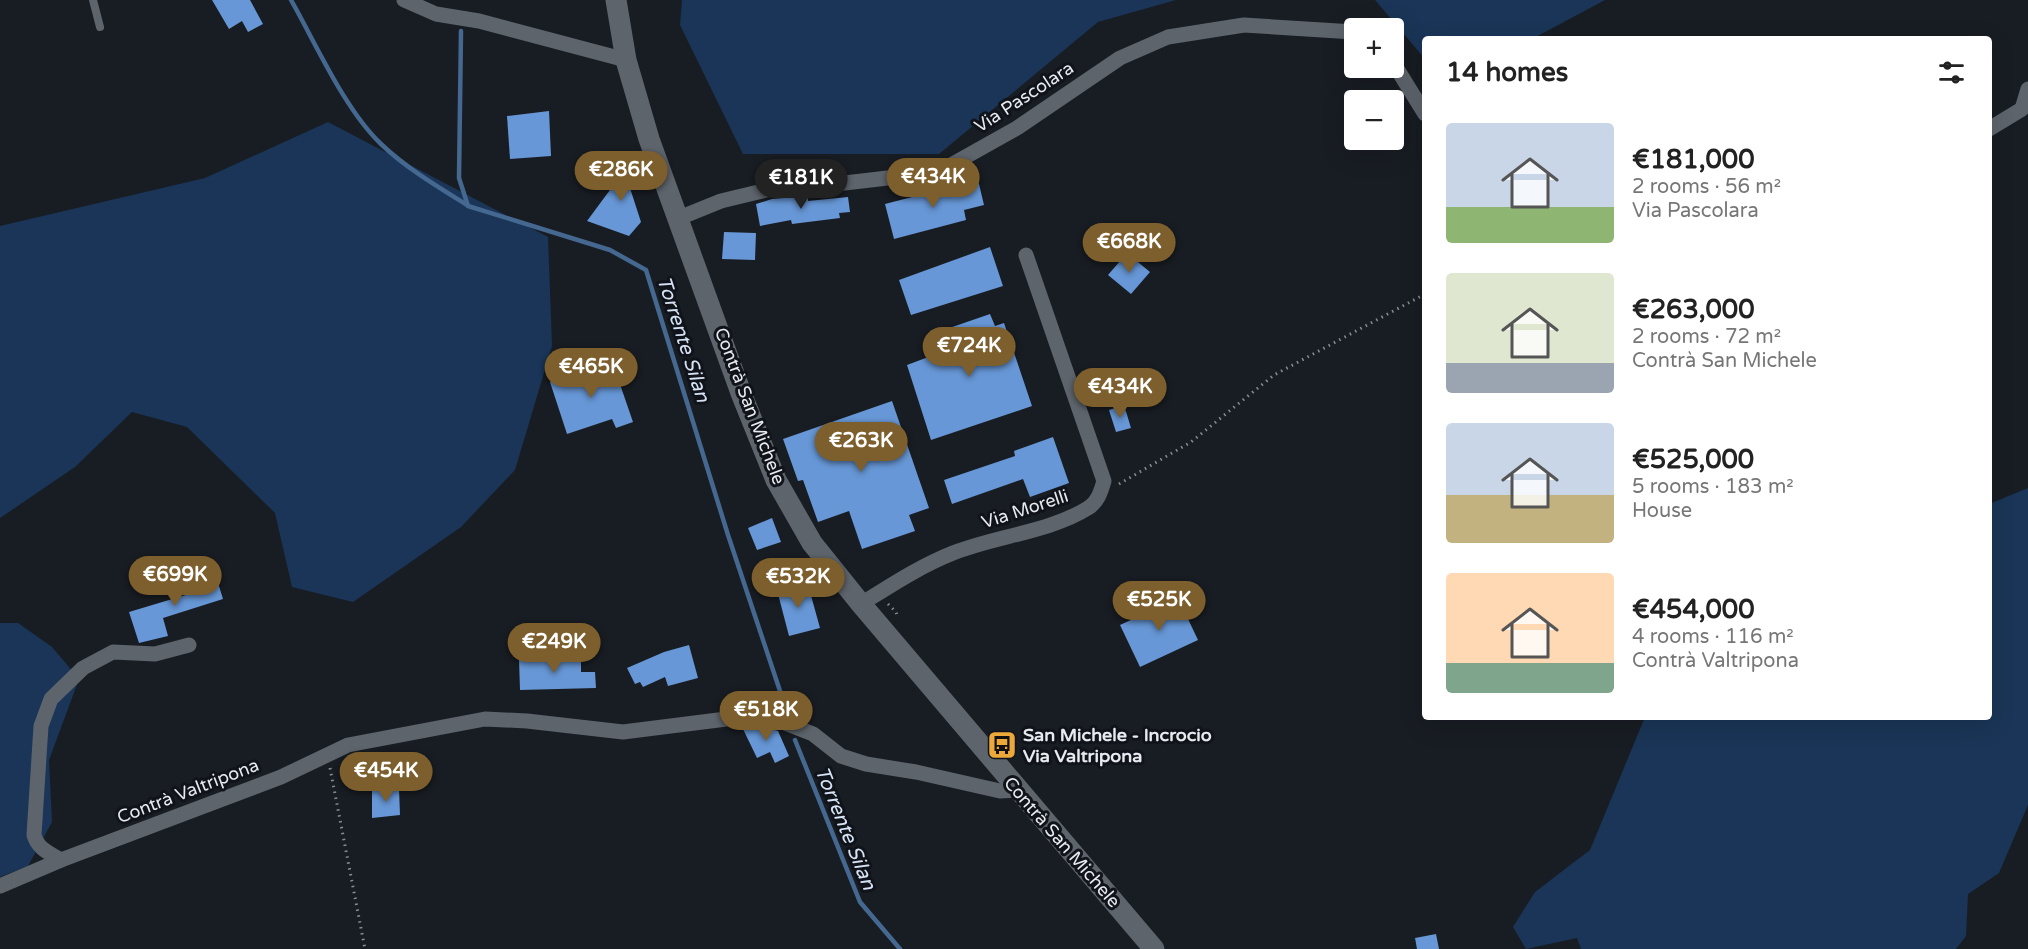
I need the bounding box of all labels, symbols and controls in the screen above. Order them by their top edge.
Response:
map controls [1344,18,1404,150]
button: + [1344,18,1404,78]
icon: filters [1935,56,1968,89]
street label: Via Pascolara [970,57,1078,137]
text: 14 homes [1446,57,1568,88]
button: − [1344,90,1404,150]
text: €181,000 [1632,144,1754,175]
icon: home [1494,147,1566,219]
pin: €286K [579,151,663,202]
text: €286K [589,158,653,182]
pin: €434K [891,158,975,209]
pin: €181K [759,159,843,210]
text: €434K [901,165,965,189]
text: €181K [769,166,833,190]
text: 2 rooms · 56 m² [1632,175,1781,199]
text: Via Pascolara [1632,199,1759,223]
pin: €668K [1087,223,1171,274]
text: €668K [1097,230,1161,254]
water label: Torrente Silan [651,273,715,406]
text: €263,000 [1632,294,1754,325]
icon: home [1494,297,1566,369]
street label: Contrà San Michele [710,324,790,488]
text: 2 rooms · 72 m² [1632,325,1781,349]
pin: €724K [927,327,1011,378]
text: €724K [937,334,1001,358]
pin: €465K [549,348,633,399]
text: Contrà San Michele [1632,349,1817,373]
text: €465K [559,355,623,379]
pin: €434K [1078,368,1162,419]
text: €434K [1088,375,1152,399]
pin: €263K [819,422,903,473]
text: €263K [829,429,893,453]
text: €525,000 [1632,444,1754,475]
icon: home [1494,447,1566,519]
text: 5 rooms · 183 m² [1632,475,1794,499]
street label: Via Morelli [979,485,1071,533]
text: House [1632,499,1692,523]
pin: €699K [133,556,217,607]
pin: €532K [756,558,840,609]
text: €699K [143,563,207,587]
text: €532K [766,565,830,589]
pin: €525K [1117,581,1201,632]
text: €525K [1127,588,1191,612]
text: €454,000 [1632,594,1754,625]
icon: home [1494,597,1566,669]
pin: €249K [512,623,596,674]
text: 4 rooms · 116 m² [1632,625,1794,649]
text: €249K [522,630,586,654]
text: Contrà Valtripona [1632,649,1799,673]
pin: €518K [724,691,808,742]
text: €518K [734,698,798,722]
place label: San Michele - Incrocio Via Valtripona [1023,724,1212,767]
bus stop icon: San Michele - Incrocio Via Valtripona [986,729,1018,761]
pin: €454K [344,752,428,803]
street label: Contrà Valtripona [114,754,262,828]
text: €454K [354,759,418,783]
water label: Torrente Silan [809,763,881,894]
street label: Contrà San Michele [999,772,1125,912]

